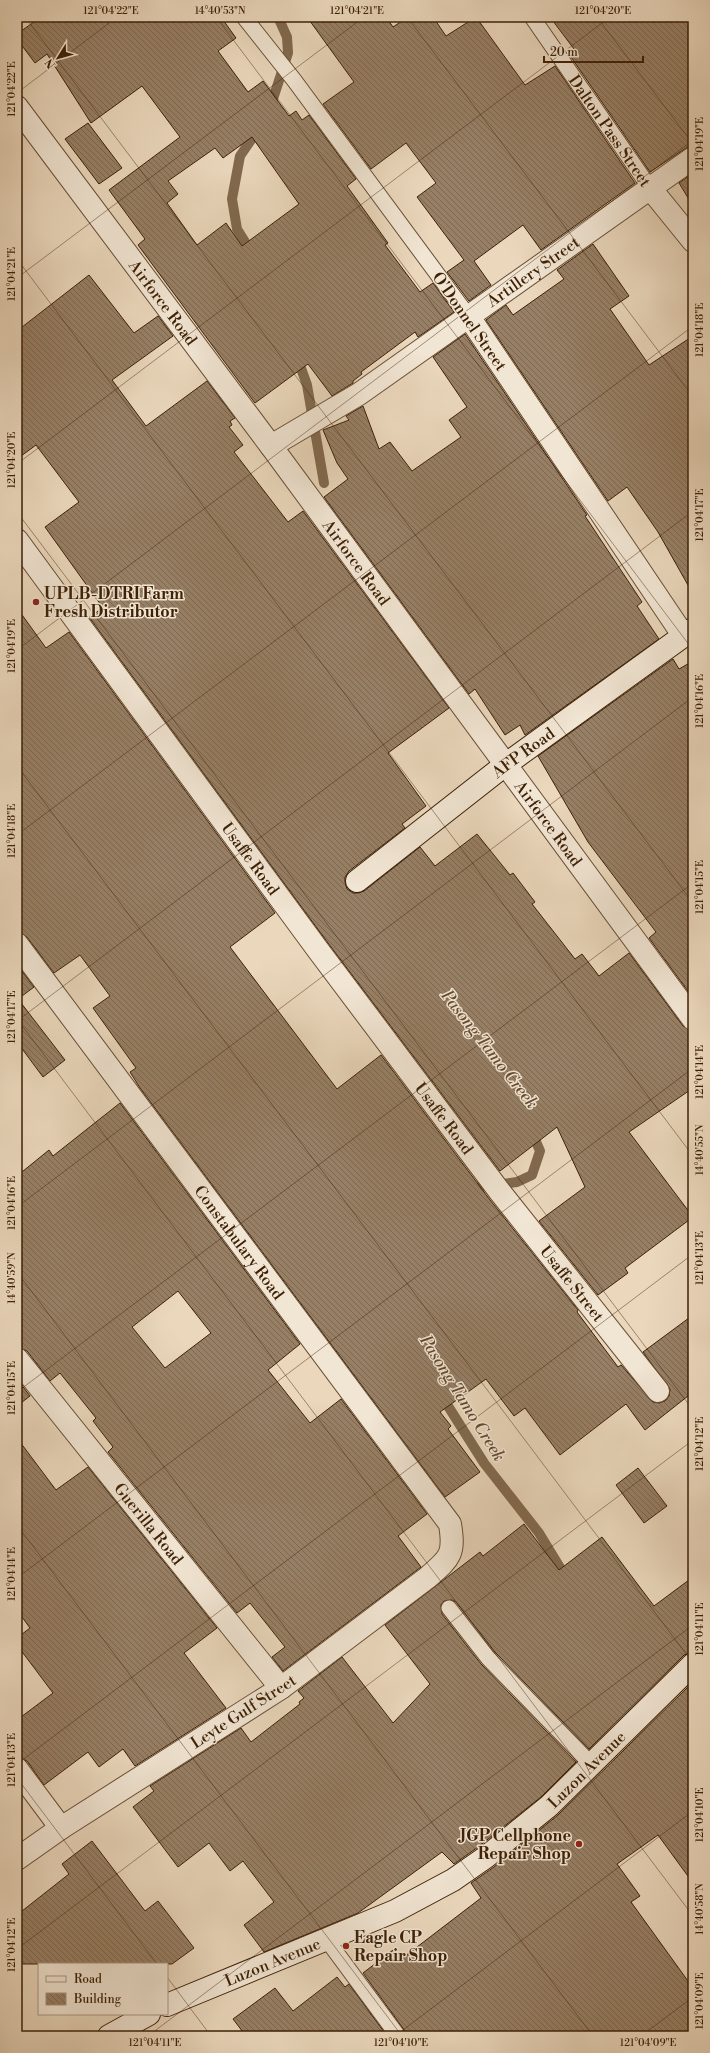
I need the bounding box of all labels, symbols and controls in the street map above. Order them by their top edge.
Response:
text: 121°04'22"E [83,5,139,17]
text: 14°40'53"N [195,5,246,17]
text: 121°04'21"E [330,5,384,17]
text: 121°04'20"E [575,5,631,17]
north arrow [38,38,78,78]
scale bar [544,38,643,64]
text: 20 m [550,45,578,60]
text: N [42,55,59,71]
text: 121°04'22"E [6,61,18,117]
street label: Dalton Pass Street [564,71,655,191]
text: 121°04'19"E [694,117,706,171]
street label: Artillery Street [482,232,584,312]
text: 121°04'21"E [6,247,18,301]
street label: Airforce Road [124,255,201,349]
street label: O'Donnel Street [428,268,511,375]
text: 121°04'18"E [694,303,706,357]
text: 121°04'20"E [6,432,18,488]
text: 121°04'17"E [694,489,706,541]
street label: Airforce Road [317,515,394,610]
place label: UPLB-DTRI Farm Fresh Distributor [44,584,184,622]
marker: UPLB-DTRI Farm Fresh Distributor [31,597,41,607]
text: 121°04'19"E [6,619,18,673]
text: 121°04'16"E [694,674,706,728]
street label: AFP Road [487,723,559,783]
street label: Airforce Road [509,776,586,871]
text: 121°04'18"E [6,804,18,858]
street label: Usaffe Road [217,819,283,899]
text: 121°04'15"E [694,860,706,914]
water label: Pasong Tamo Creek [435,985,543,1114]
text: 121°04'17"E [6,991,18,1043]
text: 121°04'14"E [694,1045,706,1099]
street label: Usaffe Road [410,1079,477,1159]
text: 14°40'55"N [694,1124,706,1175]
text: 121°04'16"E [6,1176,18,1230]
street label: Constabulary Road [190,1182,288,1304]
text: 121°04'13"E [694,1231,706,1285]
street label: Usaffe Street [535,1242,608,1326]
text: 14°40'59"N [6,1252,18,1304]
water label: Pasong Tamo Creek [414,1330,510,1466]
text: 121°04'15"E [6,1361,18,1415]
text: 121°04'12"E [694,1417,706,1471]
street label: Guerilla Road [109,1479,187,1569]
text: 121°04'14"E [6,1547,18,1601]
text: 121°04'11"E [694,1602,706,1655]
street label: Leyte Gulf Street [187,1670,300,1753]
street label: Luzon Avenue [544,1727,630,1813]
text: 121°04'13"E [6,1733,18,1787]
text: 121°04'10"E [694,1788,706,1842]
place label: JGP Cellphone Repair Shop [458,1826,571,1864]
marker: JGP Cellphone Repair Shop [574,1839,584,1849]
text: 14°40'58"N [694,1883,706,1935]
text: 121°04'12"E [6,1918,18,1972]
place label: Eagle CP Repair Shop [354,1928,447,1966]
street label: Luzon Avenue [222,1934,324,1991]
marker: Eagle CP Repair Shop [341,1941,351,1951]
legend [38,1963,168,2015]
text: Road [74,1972,102,1987]
text: 121°04'09"E [694,1973,706,2029]
text: Building [73,1992,122,2007]
text: 121°04'11"E [129,2037,182,2049]
text: 121°04'10"E [374,2037,428,2049]
text: 121°04'09"E [620,2037,676,2049]

